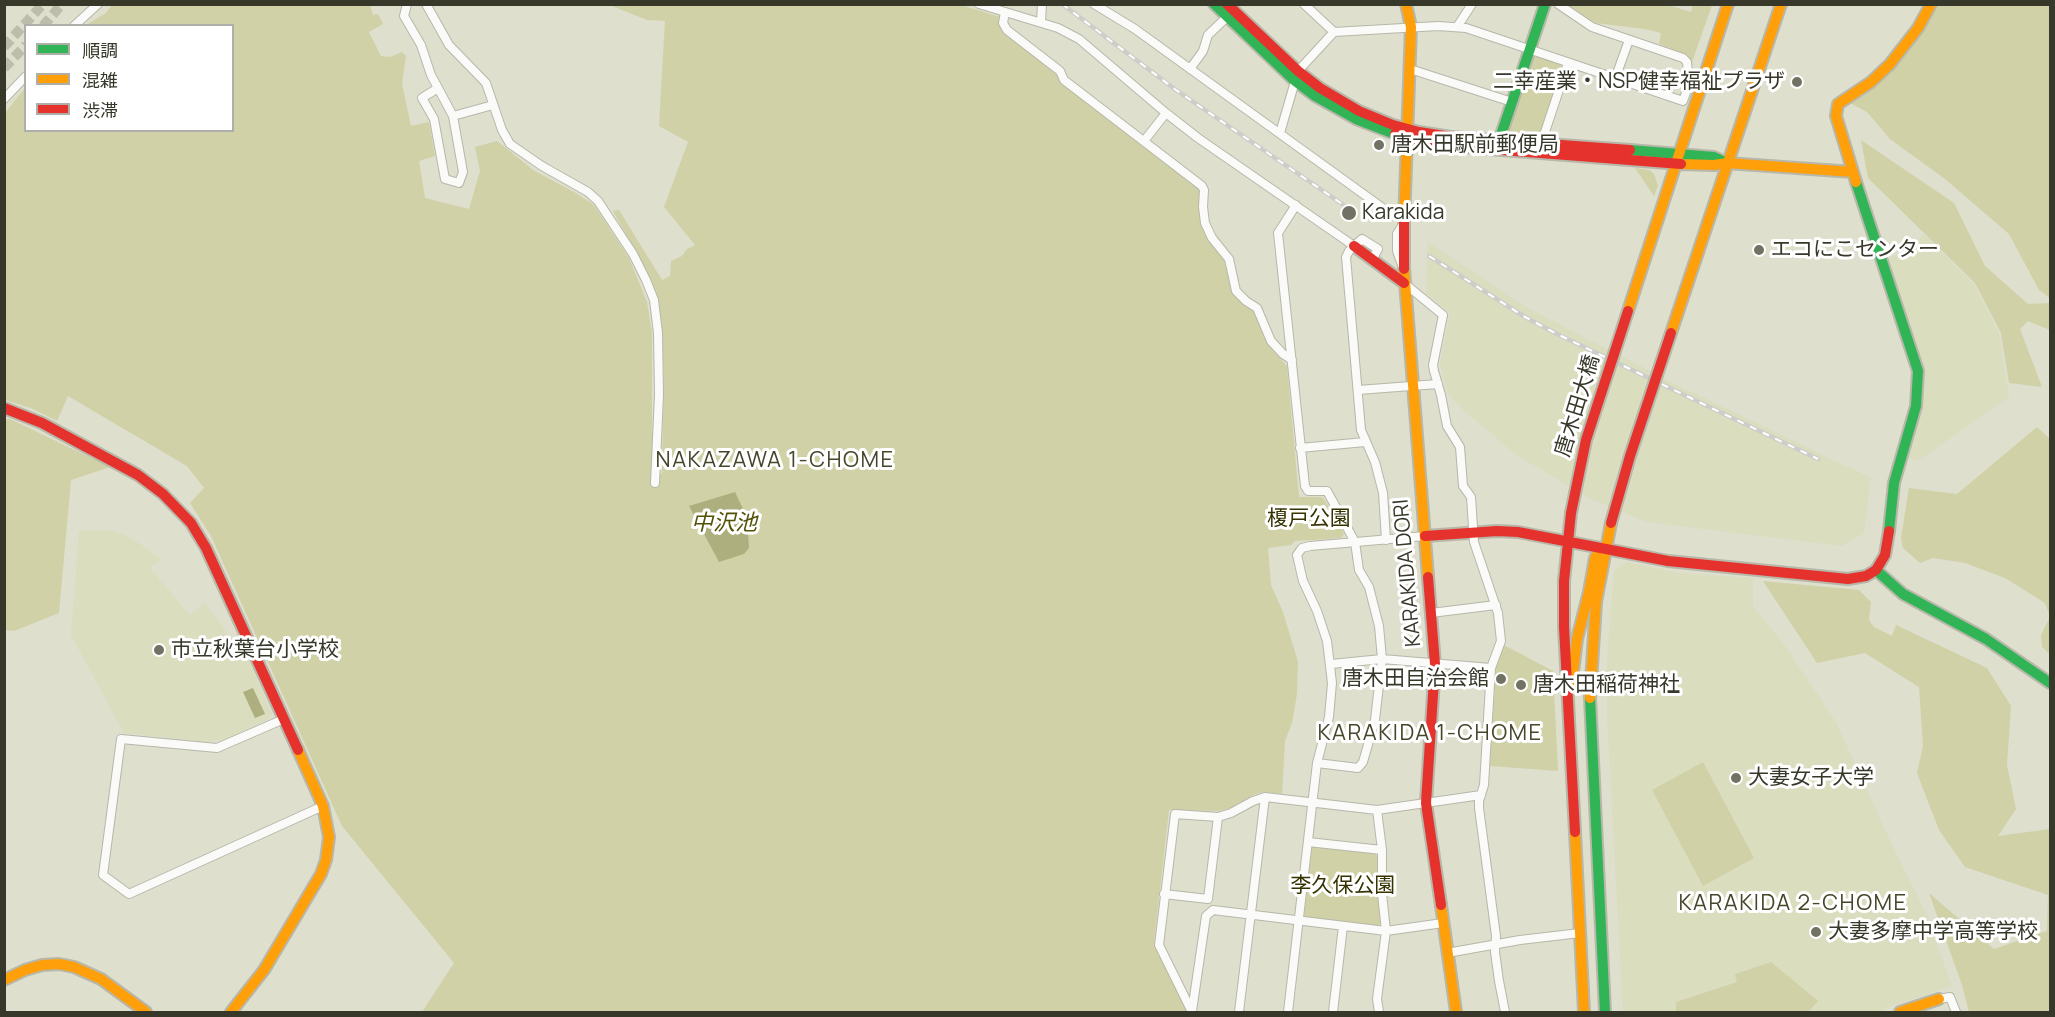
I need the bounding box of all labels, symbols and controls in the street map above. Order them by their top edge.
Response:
legend [24,24,234,132]
text: 順調 [82,38,118,62]
text: 混雑 [82,68,118,92]
place label: 二幸産業・NSP健幸福祉プラザ [1493,69,1785,95]
marker: 二幸産業・NSP健幸福祉プラザ [1790,75,1804,89]
text: 渋滞 [82,98,118,122]
place label: 唐木田駅前郵便局 [1391,132,1559,158]
marker: 唐木田駅前郵便局 [1372,138,1386,152]
place label: Karakida [1362,200,1444,226]
marker: Karakida [1340,204,1358,222]
place label: エコにこセンター [1771,237,1939,263]
marker: エコにこセンター [1752,243,1766,257]
street label: 唐木田大橋 [1551,352,1605,460]
district label: NAKAZAWA 1-CHOME [656,448,894,474]
street label: KARAKIDA DORI [1389,498,1427,648]
park label: 榎戸公園 [1267,506,1351,532]
water label: 中沢池 [691,511,757,537]
place label: 市立秋葉台小学校 [171,637,339,663]
marker: 市立秋葉台小学校 [152,643,166,657]
place label: 唐木田自治会館 [1342,666,1489,692]
marker: 唐木田自治会館 [1494,672,1508,686]
place label: 唐木田稲荷神社 [1533,672,1680,698]
marker: 唐木田稲荷神社 [1514,678,1528,692]
district label: KARAKIDA 1-CHOME [1317,721,1543,747]
place label: 大妻女子大学 [1748,765,1874,791]
marker: 大妻女子大学 [1729,771,1743,785]
park label: 李久保公園 [1291,873,1395,899]
district label: KARAKIDA 2-CHOME [1678,891,1908,917]
place label: 大妻多摩中学高等学校 [1828,919,2038,945]
marker: 大妻多摩中学高等学校 [1809,925,1823,939]

